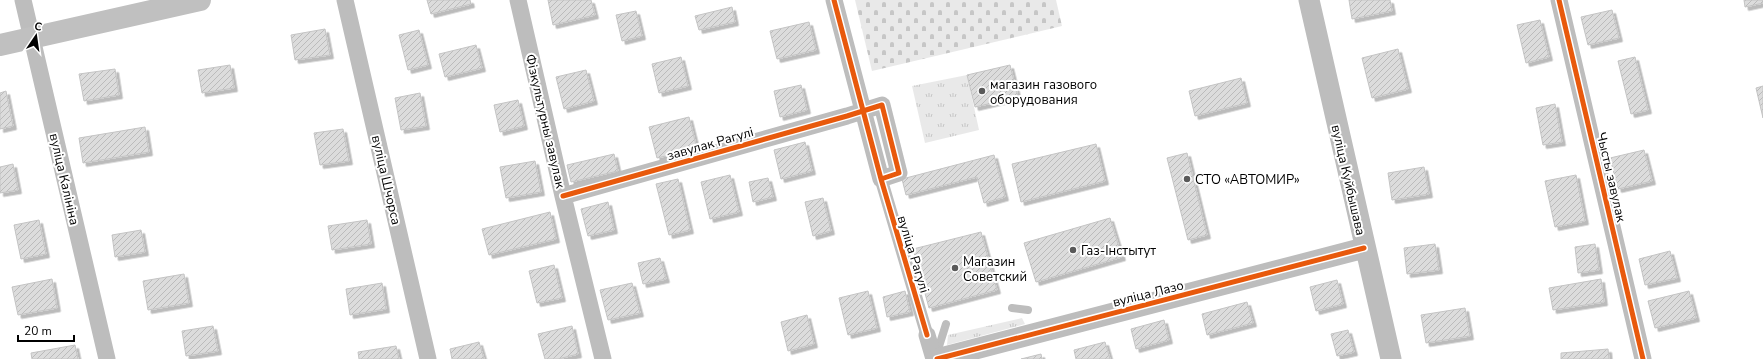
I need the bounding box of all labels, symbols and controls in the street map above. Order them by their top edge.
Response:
north arrow [16,16,56,56]
text: С [33,19,44,35]
street label: Фізкультурны завулак [521,52,569,190]
place label: магазин газового оборудования [990,76,1097,109]
marker: магазин газового оборудования [977,86,987,96]
street label: завулак Рагулі [665,123,756,165]
street label: вуліца Куйбышава [1327,123,1370,237]
street label: Чысты завулак [1592,131,1630,224]
street label: вуліца Калініна [45,132,83,227]
street label: вуліца Шчорса [367,134,405,227]
place label: СТО «АВТОМИР» [1195,171,1300,189]
marker: СТО «АВТОМИР» [1182,174,1192,184]
street label: вуліца Рагулі [893,213,933,295]
place label: Газ-Інстытут [1081,242,1156,260]
marker: Газ-Інстытут [1068,245,1078,255]
place label: Магазин Советский [963,253,1027,286]
marker: Магазин Советский [950,263,960,273]
street label: вуліца Лазо [1111,276,1186,312]
scale bar [18,317,74,343]
text: 20 m [24,323,52,339]

